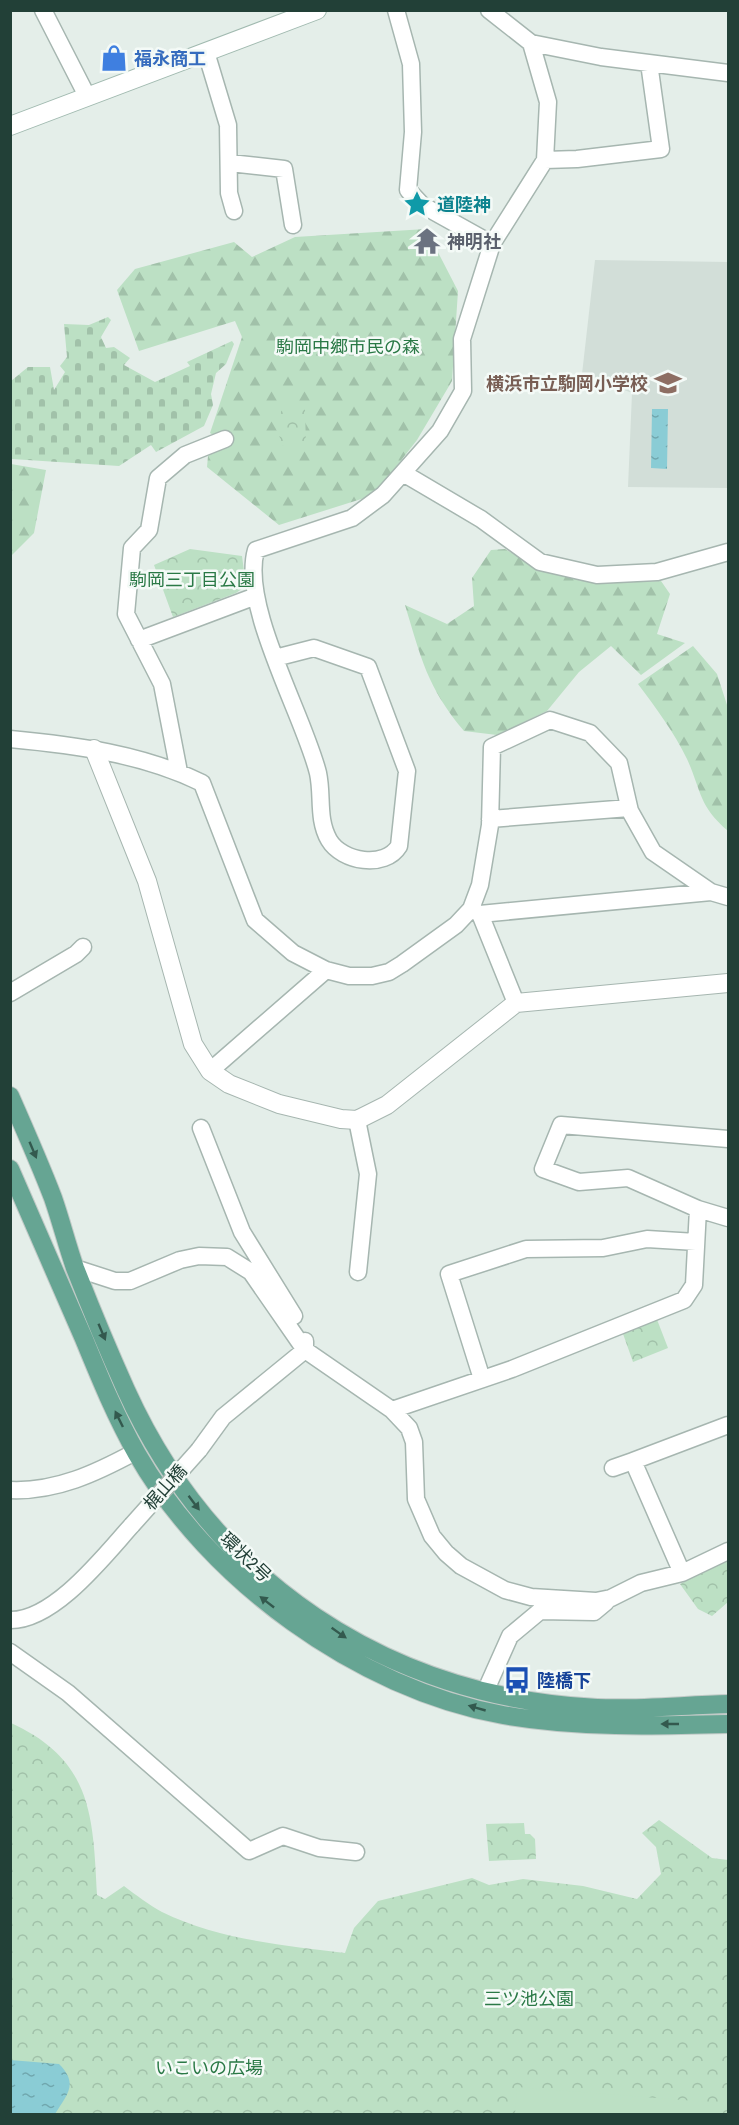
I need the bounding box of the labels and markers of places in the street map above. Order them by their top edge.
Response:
shop icon: 福永商工 [99,43,129,73]
place label: 福永商工 [134,46,206,71]
place icon: 道陸神 [402,189,432,219]
place label: 道陸神 [437,192,491,217]
temple icon: 神明社 [412,226,442,256]
place label: 神明社 [447,229,501,254]
school or university icon: 横浜市立駒岡小学校 [653,368,683,398]
place label: 横浜市立駒岡小学校 [486,371,648,396]
bus stop icon: 陸橋下 [502,1665,532,1695]
place label: 陸橋下 [537,1668,591,1693]

